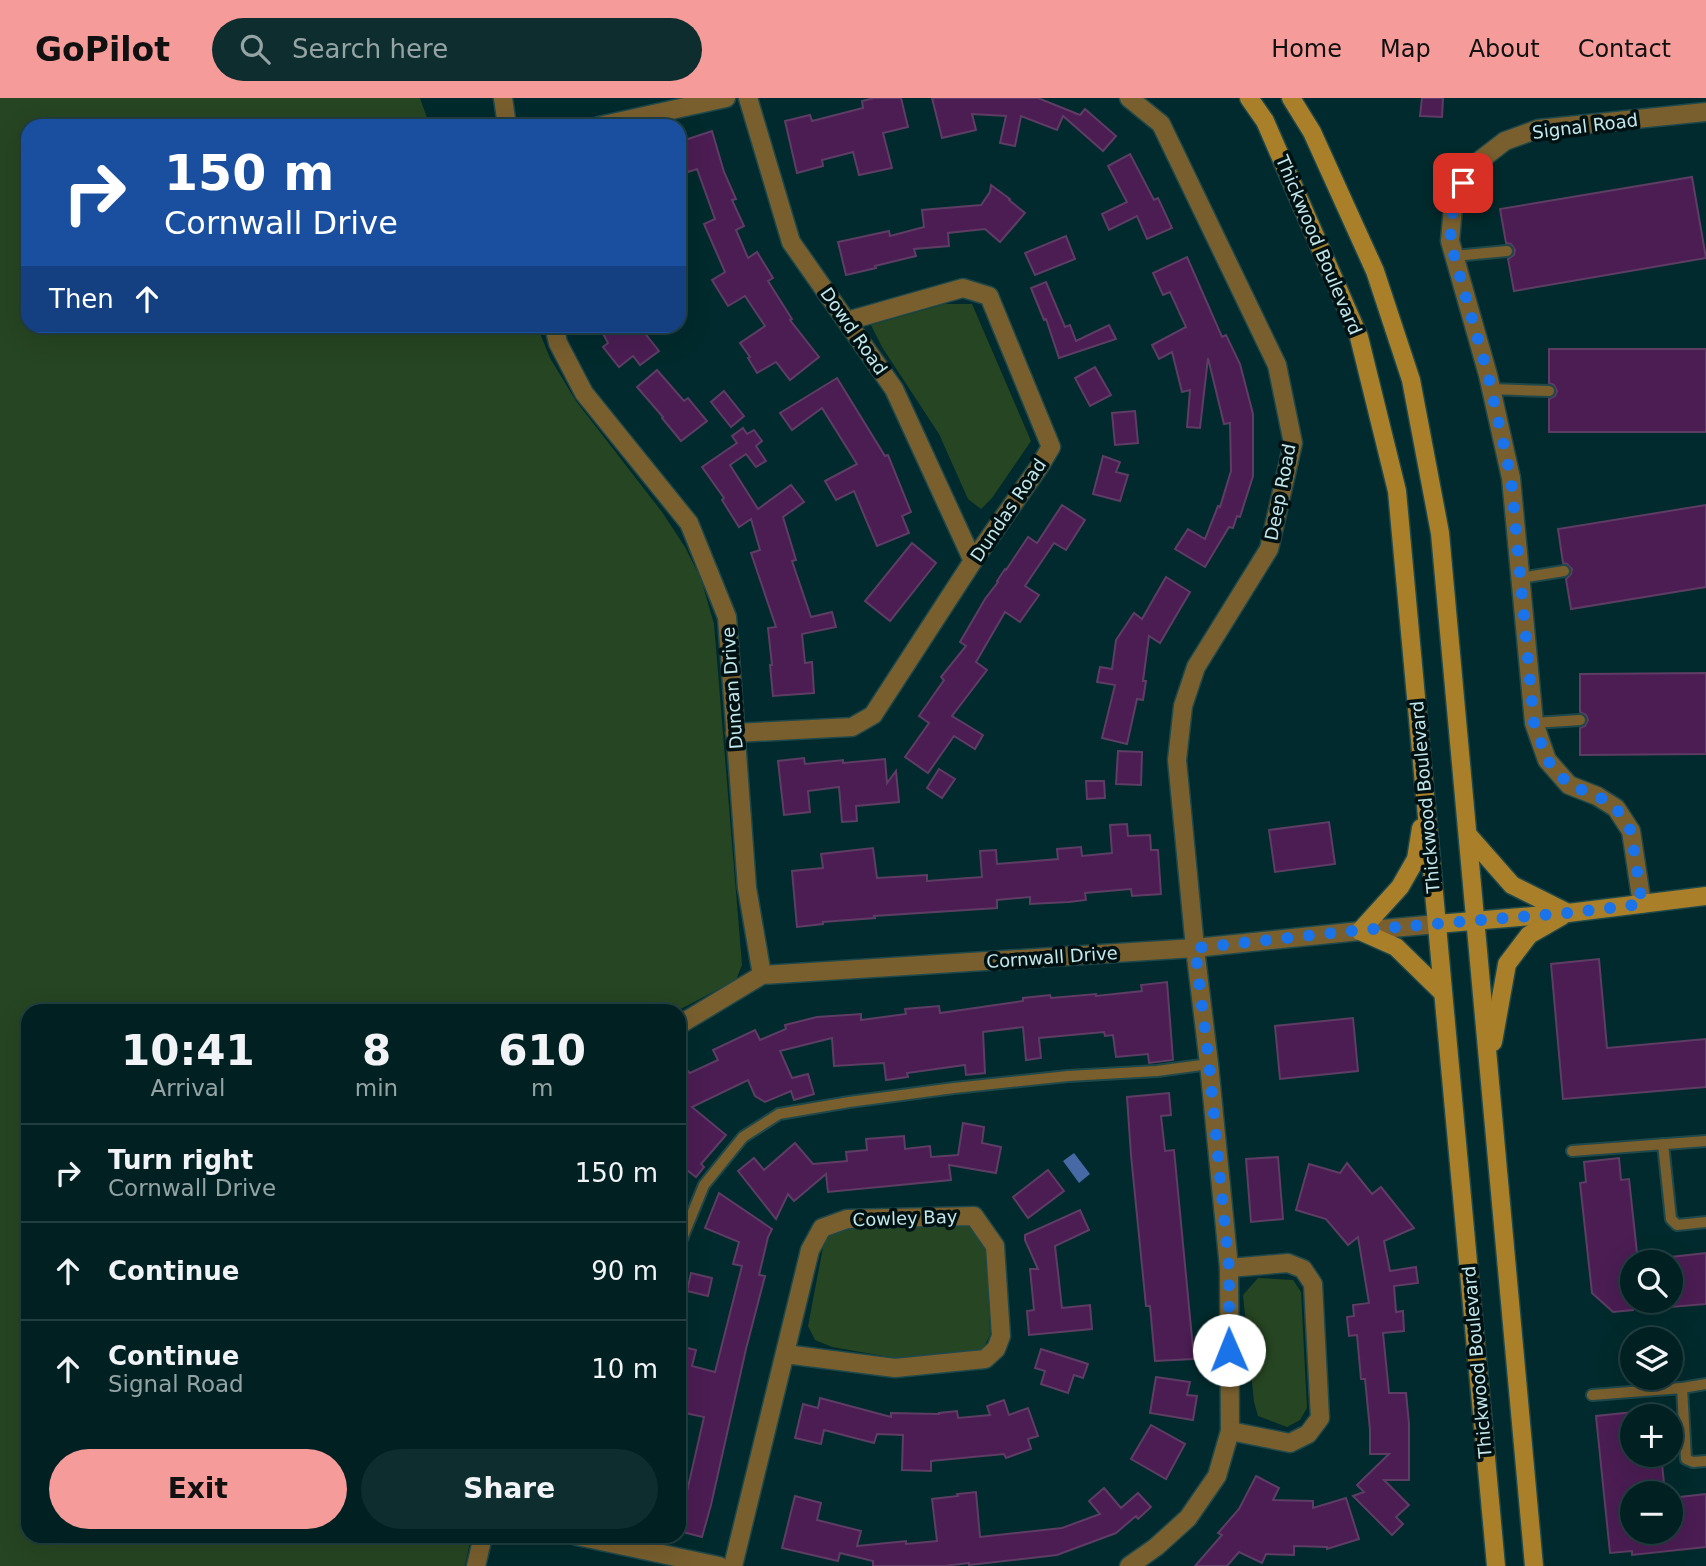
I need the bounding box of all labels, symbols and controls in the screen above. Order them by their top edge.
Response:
search box [212,18,702,81]
text: GoPilot [35,30,170,69]
icon: search [236,30,274,68]
text: Search here [292,34,448,64]
text: Home [1271,35,1342,63]
text: Map [1380,35,1431,63]
text: About [1469,35,1540,63]
text: Contact [1578,35,1671,63]
street label: Signal Road [1531,109,1639,143]
text: 150 m [164,145,334,202]
icon: right [49,147,140,238]
street label: Thickwood Boulevard [1271,151,1366,338]
pin [1433,153,1493,213]
icon: arrive [1444,164,1482,202]
text: Cornwall Drive [164,204,398,242]
icon: ahead [128,280,166,318]
street label: Dowd Road [816,283,892,379]
text: Then [49,284,114,314]
street label: Deep Road [1260,442,1300,542]
street label: Dundas Road [966,455,1050,565]
street label: Duncan Drive [717,626,747,750]
street label: Thickwood Boulevard [1406,700,1444,895]
street label: Cornwall Drive [986,942,1118,972]
text: 10:41 [121,1026,255,1075]
text: 8 [362,1026,391,1075]
text: 610 [498,1026,586,1075]
text: Arrival [151,1075,225,1101]
text: min [355,1075,398,1101]
text: m [531,1075,553,1101]
text: Turn right [108,1145,253,1175]
icon: right [49,1154,87,1192]
text: 150 m [575,1158,658,1188]
text: Cornwall Drive [108,1175,276,1201]
street label: Cowley Bay [852,1206,958,1230]
map controls [1620,1250,1683,1544]
button: search [1620,1250,1683,1313]
icon: ahead [49,1252,87,1290]
text: Continue [108,1256,239,1286]
text: 90 m [591,1256,658,1286]
street label: Thickwood Boulevard [1458,1265,1496,1460]
position arrow [1192,1313,1266,1387]
button: layers [1620,1327,1683,1390]
text: Continue [108,1341,239,1371]
icon: ahead [49,1350,87,1388]
text: 10 m [591,1354,658,1384]
text: Signal Road [108,1371,244,1397]
button: + [1620,1404,1683,1467]
button: Exit [49,1449,347,1529]
button: Share [361,1449,658,1529]
button: − [1620,1481,1683,1544]

